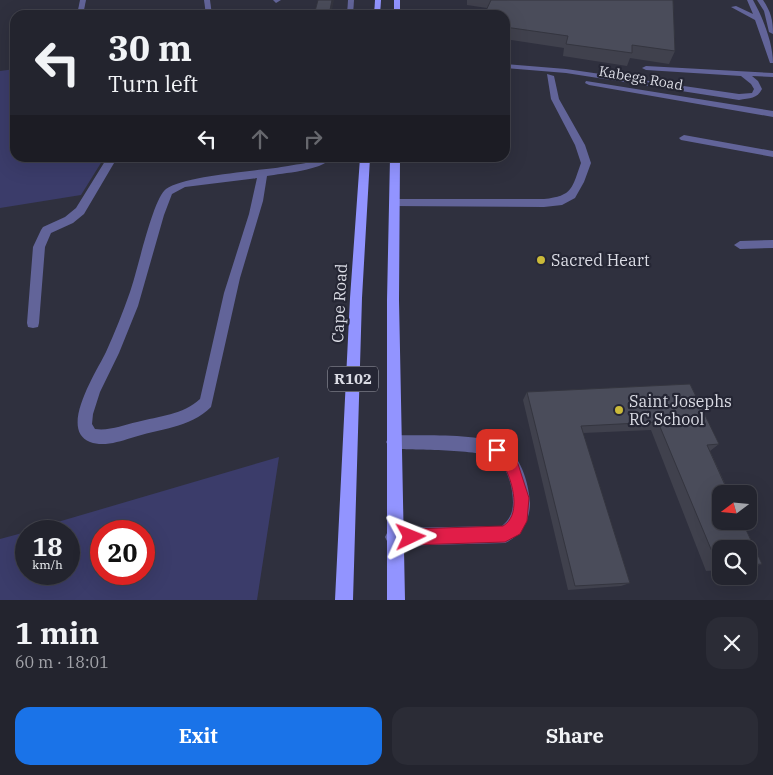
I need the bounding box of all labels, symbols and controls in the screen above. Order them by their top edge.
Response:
text: 30 m [108,25,192,71]
icon: left [25,30,90,95]
street label: Kabega Road [598,62,685,94]
text: Turn left [108,69,198,98]
icon: left [193,125,221,153]
icon: ahead [246,125,274,153]
icon: right [299,125,327,153]
place label: Sacred Heart [551,250,650,270]
marker: Sacred Heart [535,254,547,266]
street label: Cape Road [327,263,351,343]
road number: R102 [328,366,378,392]
place label: Saint Josephs RC School [629,391,732,429]
marker: Saint Josephs RC School [613,404,625,416]
pin [476,429,518,471]
icon: arrive [483,436,511,464]
north arrow [712,485,758,530]
map controls [712,485,757,585]
position arrow [384,510,436,562]
speed limit sign: 20 [90,520,155,585]
text: 18 [32,530,63,563]
button: search [712,540,757,585]
text: km/h [32,557,63,572]
text: 1 min [15,613,99,652]
button: close [706,617,758,669]
text: 60 m · 18:01 [15,652,109,672]
button: Exit [15,707,382,765]
button: Share [392,707,758,765]

